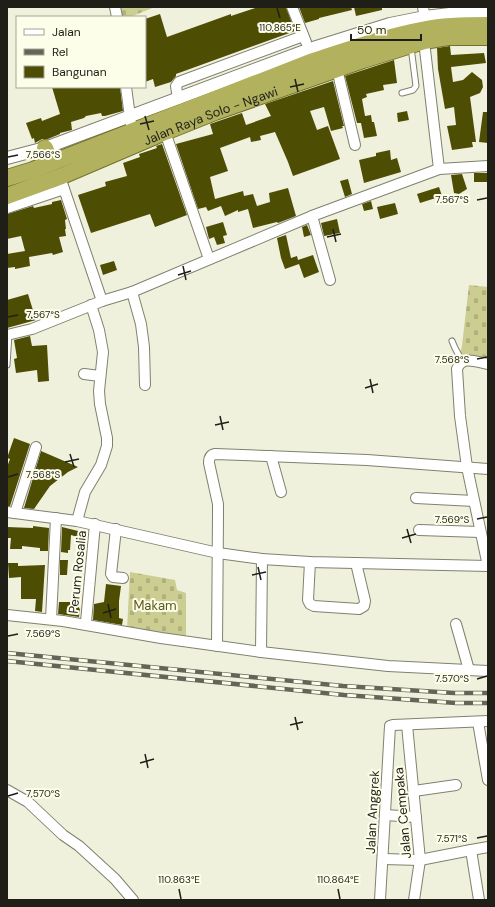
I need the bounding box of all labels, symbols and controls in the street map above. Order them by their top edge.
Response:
legend [16,16,146,88]
scale bar [351,16,421,42]
text: 110.865°E [259,21,301,34]
text: 50 m [357,22,386,38]
text: Jalan [52,24,81,40]
text: Rel [52,44,68,60]
text: Bangunan [52,64,107,80]
street label: Jalan Raya Solo - Ngawi [141,83,280,149]
text: 7.566°S [26,148,60,161]
text: 7.567°S [435,193,469,206]
text: 7.567°S [26,308,60,321]
text: 7.568°S [435,353,469,366]
text: 7.568°S [26,468,60,481]
text: 7.569°S [435,513,469,526]
street label: Perum Rosalia [65,530,90,615]
park label: Makam [133,597,177,614]
text: 7.569°S [26,627,60,640]
text: 7.570°S [435,672,469,685]
street label: Jalan Cempaka [390,767,415,859]
street label: Jalan Anggrek [362,769,383,854]
text: 7.570°S [26,787,60,800]
text: 7.571°S [437,832,467,845]
text: 110.863°E [158,873,200,886]
text: 110.864°E [317,873,359,886]

